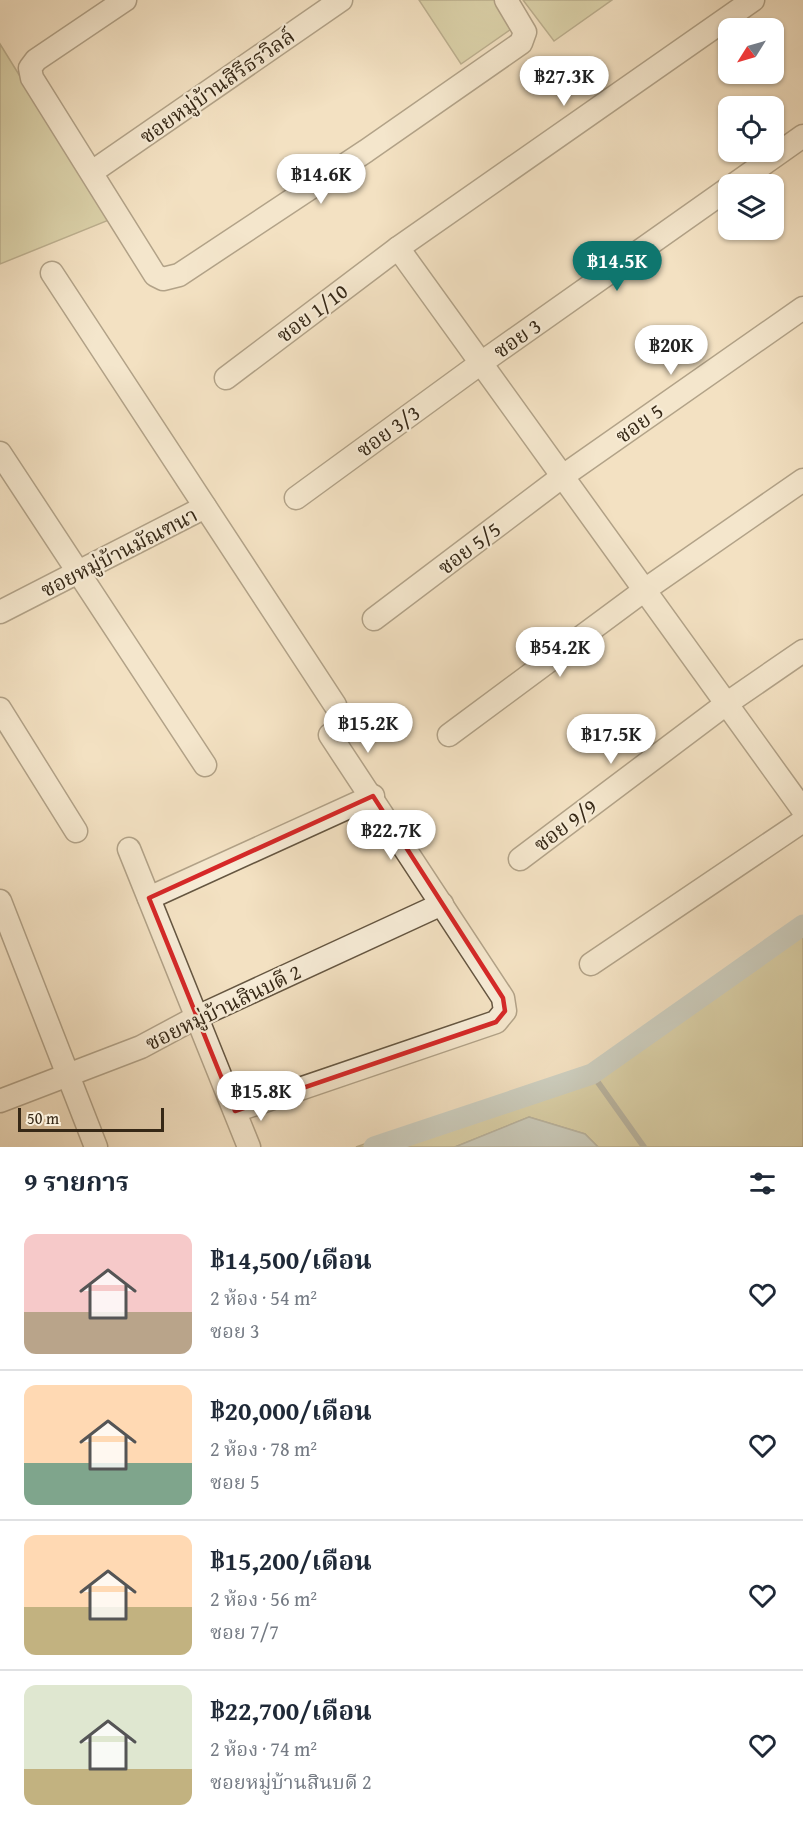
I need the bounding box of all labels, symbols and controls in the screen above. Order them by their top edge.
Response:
north arrow [718,18,784,84]
map controls [718,18,784,240]
street label: ซอยหมู่บ้านสิรีธรวิลล์ [133,21,301,151]
pin: ฿27.3K [515,56,613,107]
text: ฿27.3K [534,61,594,90]
button: locate [718,96,784,162]
pin: ฿14.6K [272,154,370,205]
text: ฿14.6K [291,159,351,188]
button: layers [718,174,784,240]
pin: ฿14.5K [568,241,666,292]
text: ฿14.5K [587,246,647,275]
street label: ซอย 1/10 [270,276,354,350]
street label: ซอย 3 [487,310,547,366]
pin: ฿20K [635,325,707,376]
text: ฿20K [649,330,693,359]
street label: ซอย 5 [609,395,669,451]
street label: ซอย 3/3 [350,397,426,465]
street label: ซอยหมู่บ้านมัณฑนา [35,499,203,605]
street label: ซอย 5/5 [431,514,507,582]
pin: ฿54.2K [511,627,609,678]
text: ฿54.2K [530,632,590,661]
pin: ฿15.2K [319,703,417,754]
text: ฿15.2K [338,708,398,737]
pin: ฿17.5K [562,714,660,765]
text: ฿17.5K [581,719,641,748]
street label: ซอย 9/9 [527,791,603,859]
pin: ฿22.7K [342,810,440,861]
text: ฿22.7K [361,815,421,844]
street label: ซอยหมู่บ้านสินบดี 2 [140,956,306,1058]
pin: ฿15.8K [212,1071,310,1122]
text: ฿15.8K [231,1076,291,1105]
scale bar [18,1105,164,1132]
text: 50 m [27,1106,59,1130]
text: 9 รายการ [24,1162,129,1201]
icon: filters [746,1167,779,1200]
text: ฿14,500/เดือน [210,1240,372,1279]
icon: home [72,1258,144,1330]
icon: heart [746,1278,779,1311]
text: 2 ห้อง · 54 m² [210,1283,317,1312]
text: ซอย 3 [210,1316,260,1345]
text: ฿20,000/เดือน [210,1391,372,1430]
icon: home [72,1409,144,1481]
icon: heart [746,1429,779,1462]
text: 2 ห้อง · 78 m² [210,1434,317,1463]
text: ซอย 5 [210,1467,260,1496]
text: ฿15,200/เดือน [210,1541,372,1580]
icon: home [72,1559,144,1631]
icon: heart [746,1579,779,1612]
text: 2 ห้อง · 56 m² [210,1584,317,1613]
text: ซอย 7/7 [210,1617,279,1646]
text: ฿22,700/เดือน [210,1691,372,1730]
icon: home [72,1709,144,1781]
icon: heart [746,1729,779,1762]
text: 2 ห้อง · 74 m² [210,1734,317,1763]
text: ซอยหมู่บ้านสินบดี 2 [210,1767,372,1796]

